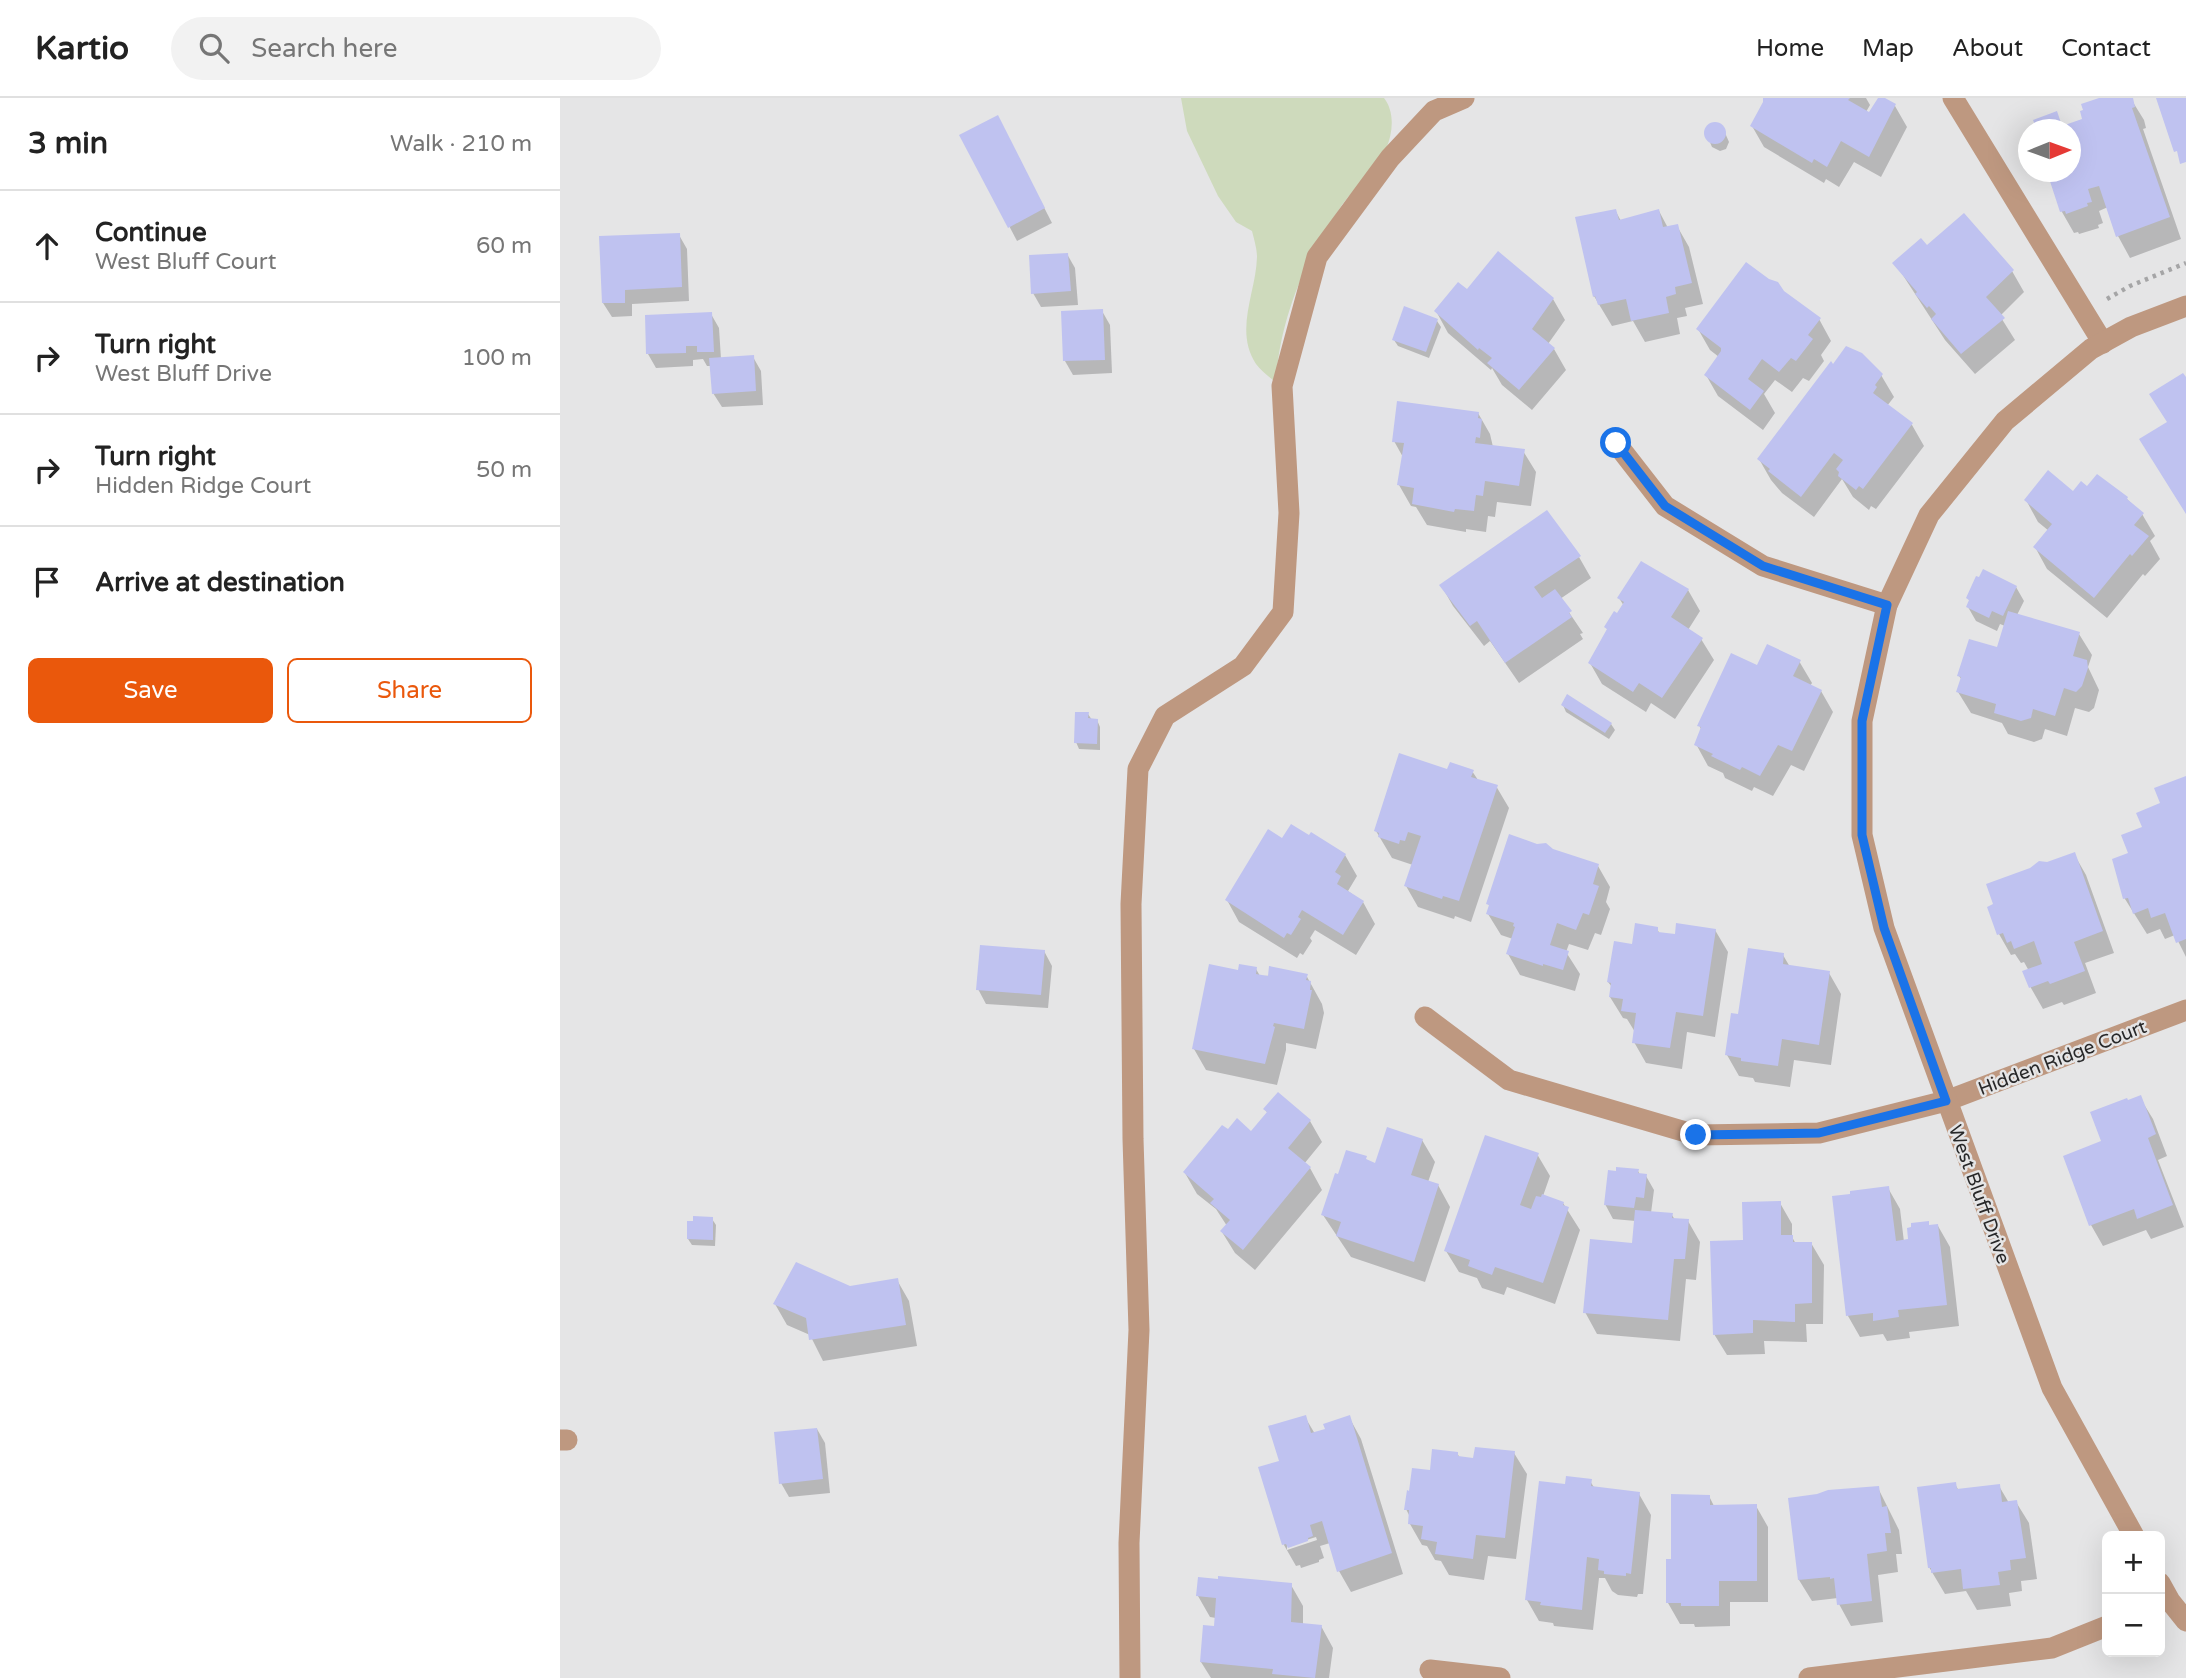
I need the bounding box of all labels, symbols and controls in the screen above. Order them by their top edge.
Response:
search box [171,17,661,80]
text: Kartio [35,29,129,68]
icon: search [195,29,233,67]
text: Search here [251,33,397,64]
text: Home [1756,34,1824,63]
text: Map [1862,34,1914,63]
text: About [1952,34,2023,63]
text: Contact [2061,34,2151,63]
north arrow [2018,119,2081,182]
text: 3 min [28,125,108,162]
text: Walk · 210 m [390,130,532,158]
text: Continue [95,217,207,248]
icon: ahead [28,227,66,265]
text: 60 m [476,232,532,260]
text: West Bluff Court [95,248,276,276]
text: Turn right [95,329,216,360]
icon: right [28,339,66,377]
text: 100 m [462,344,532,372]
text: West Bluff Drive [95,360,272,388]
route start [1600,427,1631,458]
text: Turn right [95,441,216,472]
icon: right [28,451,66,489]
text: 50 m [476,456,532,484]
text: Hidden Ridge Court [95,472,311,500]
icon: arrive [28,563,66,601]
text: Arrive at destination [95,567,345,598]
button: Save [28,658,273,723]
button: Share [287,658,532,723]
street label: Hidden Ridge Court [1975,1016,2150,1100]
route end [1680,1119,1711,1150]
street label: West Bluff Drive [1944,1122,2014,1267]
map controls [2102,1531,2165,1657]
button: + [2102,1531,2165,1594]
button: − [2102,1594,2165,1657]

